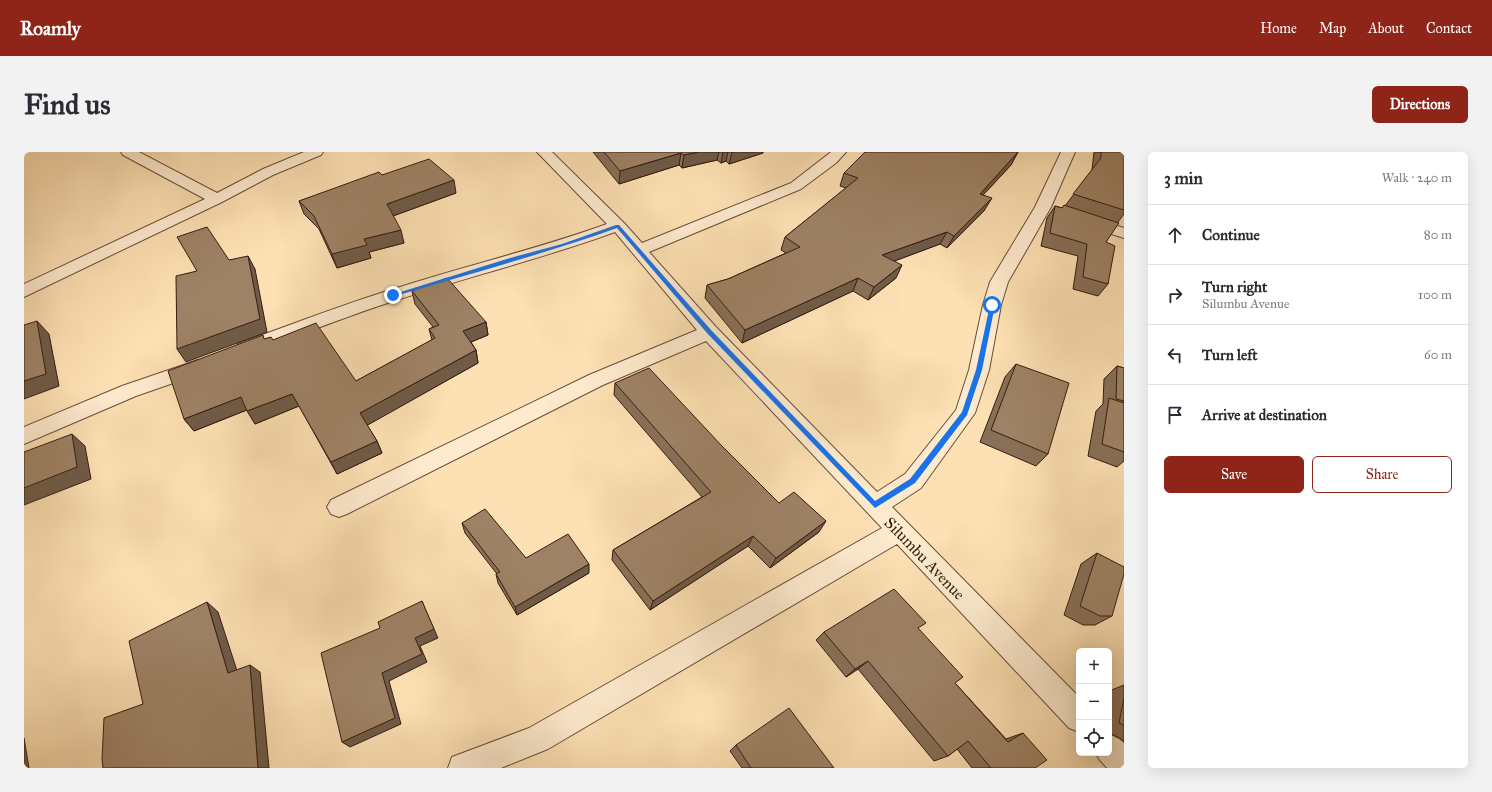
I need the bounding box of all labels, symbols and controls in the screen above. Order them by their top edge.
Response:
text: Roamly [20,17,81,40]
text: Home [1260,20,1297,37]
text: Map [1319,20,1346,37]
text: About [1368,20,1404,37]
text: Contact [1426,20,1472,37]
button: Directions [1372,86,1468,123]
text: Find us [24,87,110,122]
text: 3 min [1164,168,1203,189]
text: Walk · 240 m [1382,170,1452,186]
icon: ahead [1164,224,1186,246]
text: Continue [1202,226,1260,244]
text: 80 m [1424,227,1452,243]
text: Turn right [1202,278,1267,296]
icon: right [1164,284,1186,306]
route end [384,286,402,304]
text: 100 m [1418,287,1452,303]
route start [983,296,1001,314]
text: Silumbu Avenue [1202,296,1289,312]
icon: left [1164,344,1186,366]
text: Turn left [1202,346,1258,364]
text: 60 m [1424,347,1452,363]
icon: arrive [1164,404,1186,426]
text: Arrive at destination [1202,406,1327,424]
button: Save [1164,456,1304,493]
button: Share [1312,456,1452,493]
street label: Silumbu Avenue [880,513,969,604]
map controls [1076,648,1112,756]
button: + [1076,648,1112,684]
button: − [1076,684,1112,720]
button: locate [1076,720,1112,756]

